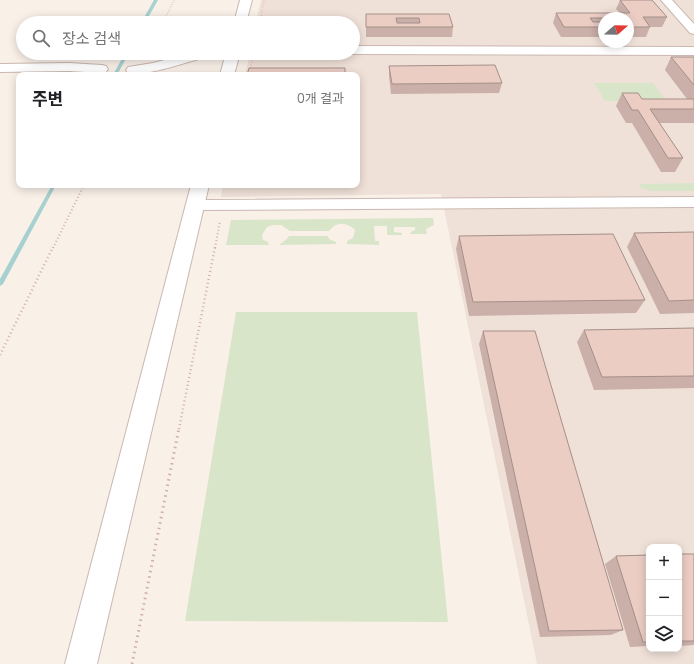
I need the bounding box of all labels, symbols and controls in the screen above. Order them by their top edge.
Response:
north arrow [598,12,634,48]
search box [16,16,360,60]
icon: search [30,27,52,49]
text: 장소 검색 [62,29,121,49]
text: 주변 [32,88,63,111]
text: 0개 결과 [297,90,344,108]
map controls [646,544,682,652]
button: + [646,544,682,580]
button: − [646,580,682,616]
button: layers [646,616,682,652]

